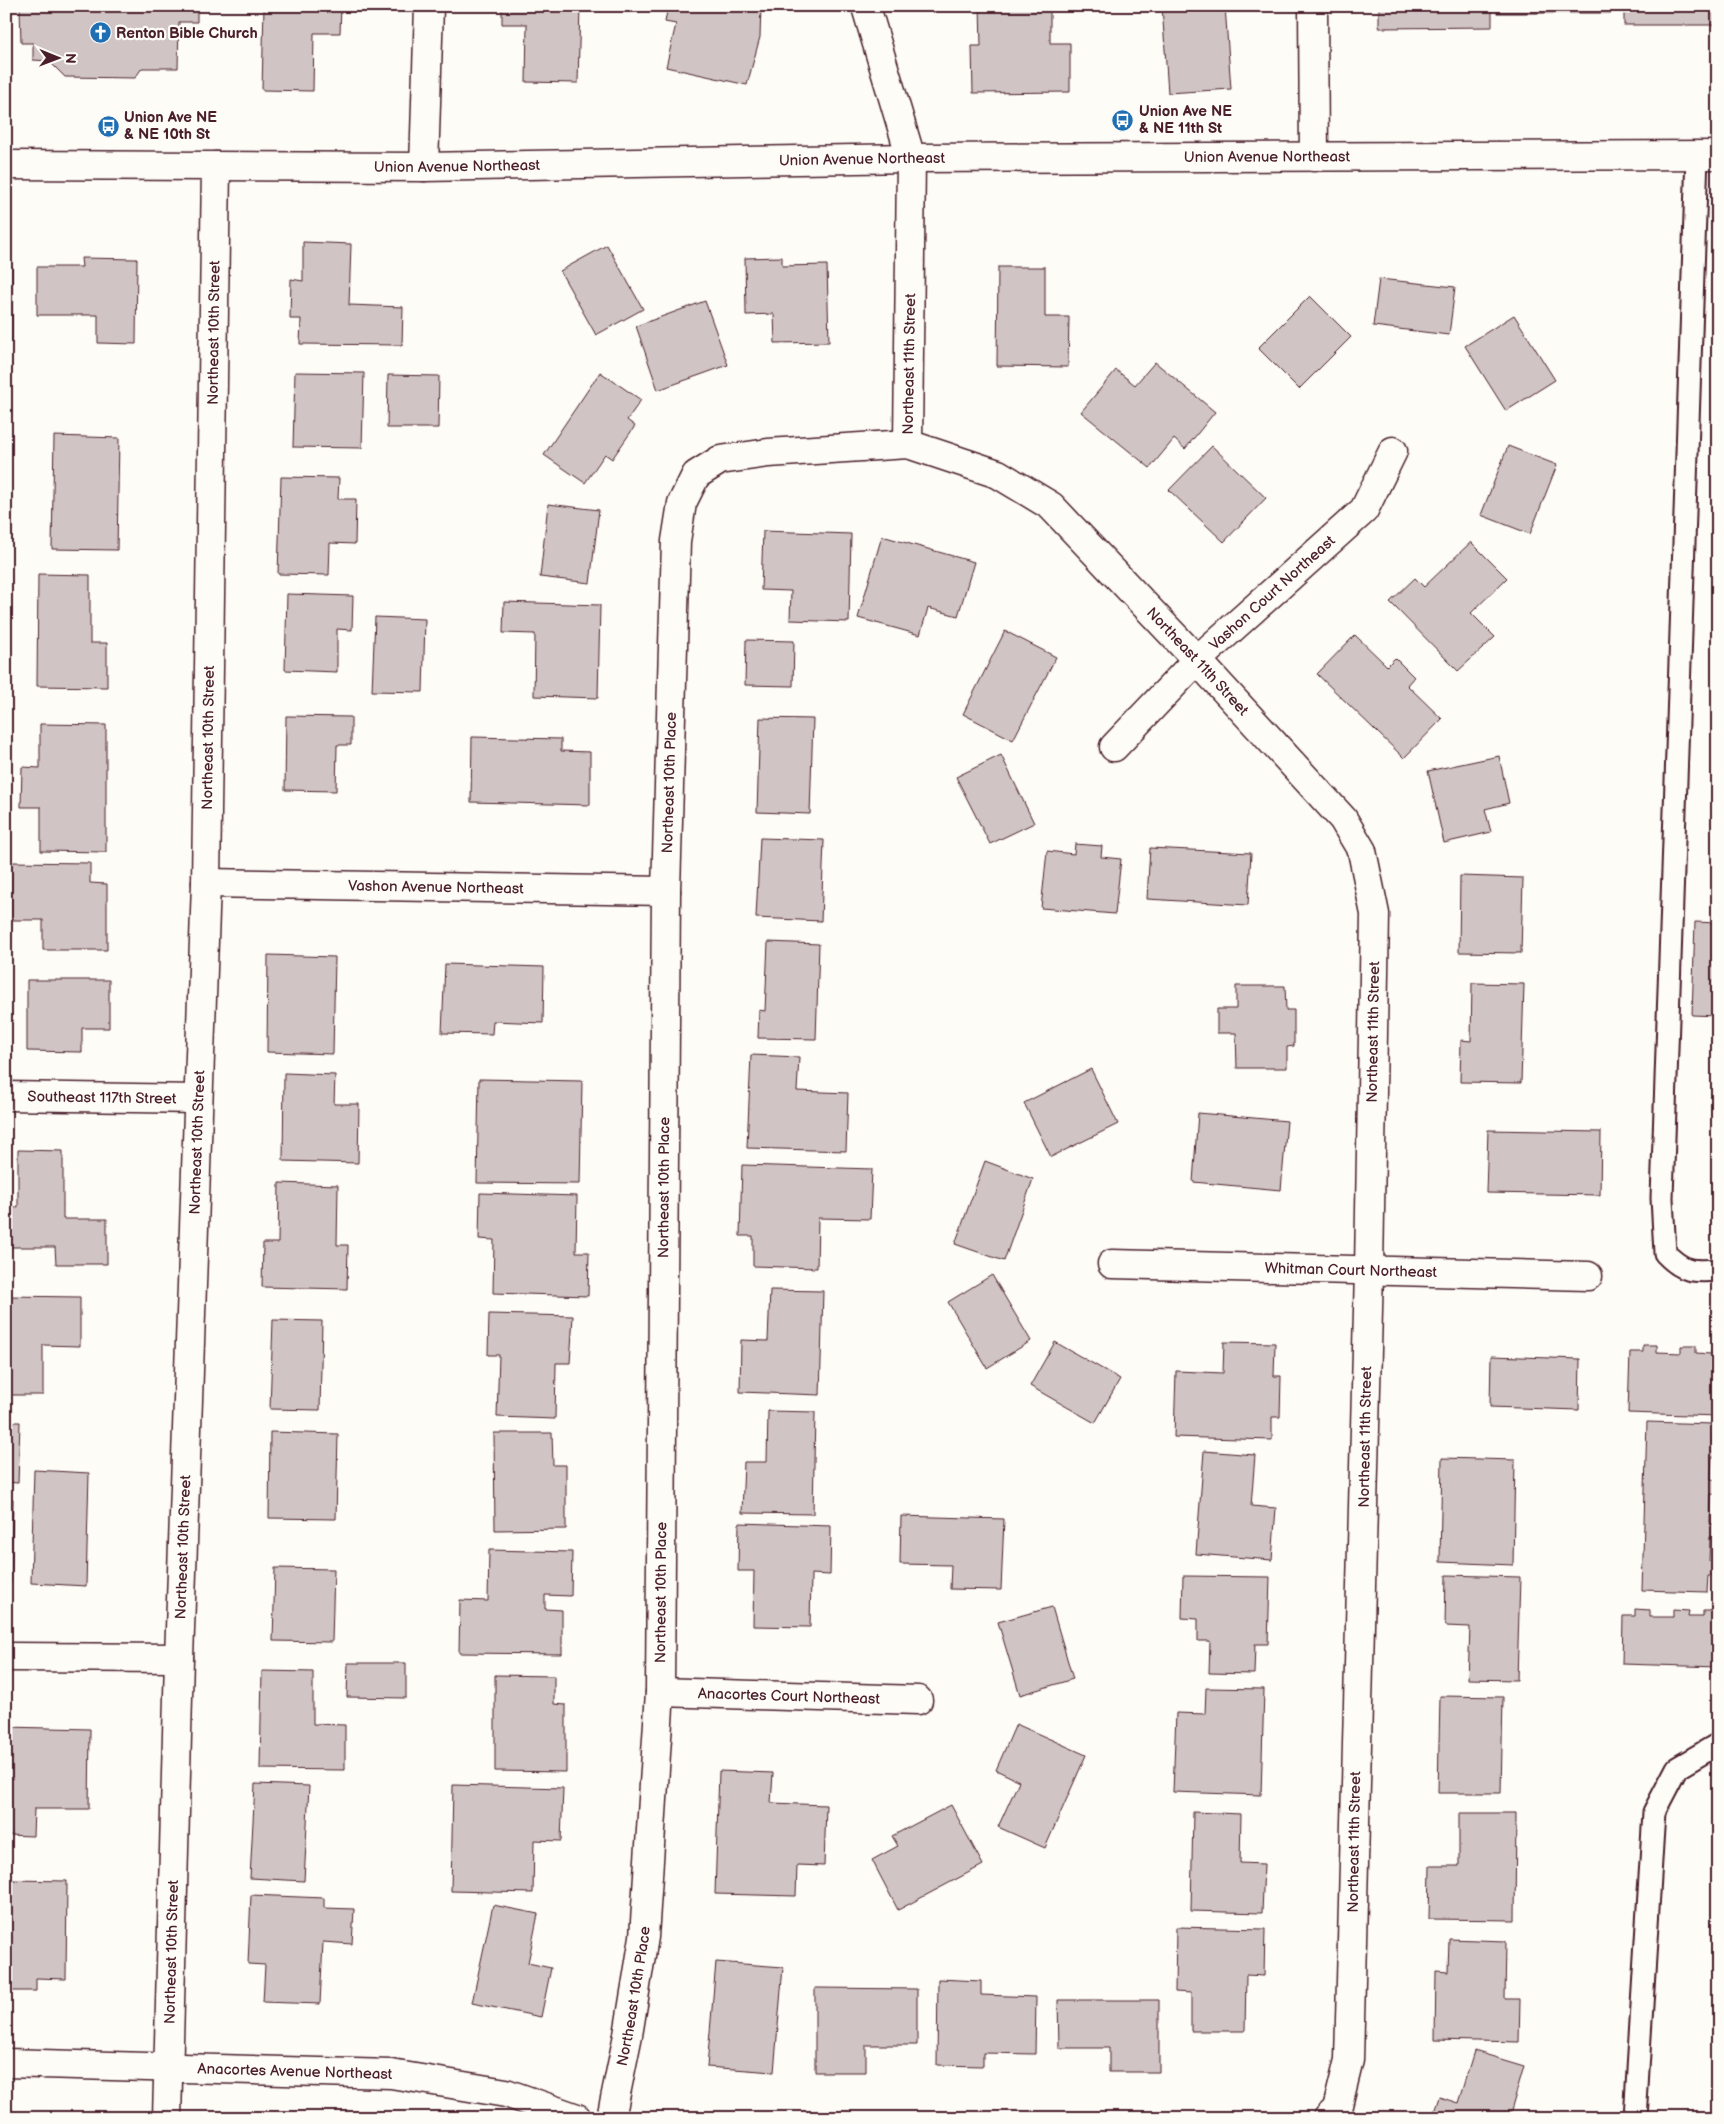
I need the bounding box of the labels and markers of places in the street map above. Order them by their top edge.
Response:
church icon: Renton Bible Church [88,21,112,45]
place label: Renton Bible Church [116,24,258,43]
place label: Union Ave NE & NE 11th St [1139,102,1232,138]
place label: Union Ave NE & NE 10th St [124,108,217,144]
bus stop icon: Union Ave NE & NE 11th St [1111,108,1135,132]
bus stop icon: Union Ave NE & NE 10th St [96,114,120,138]

